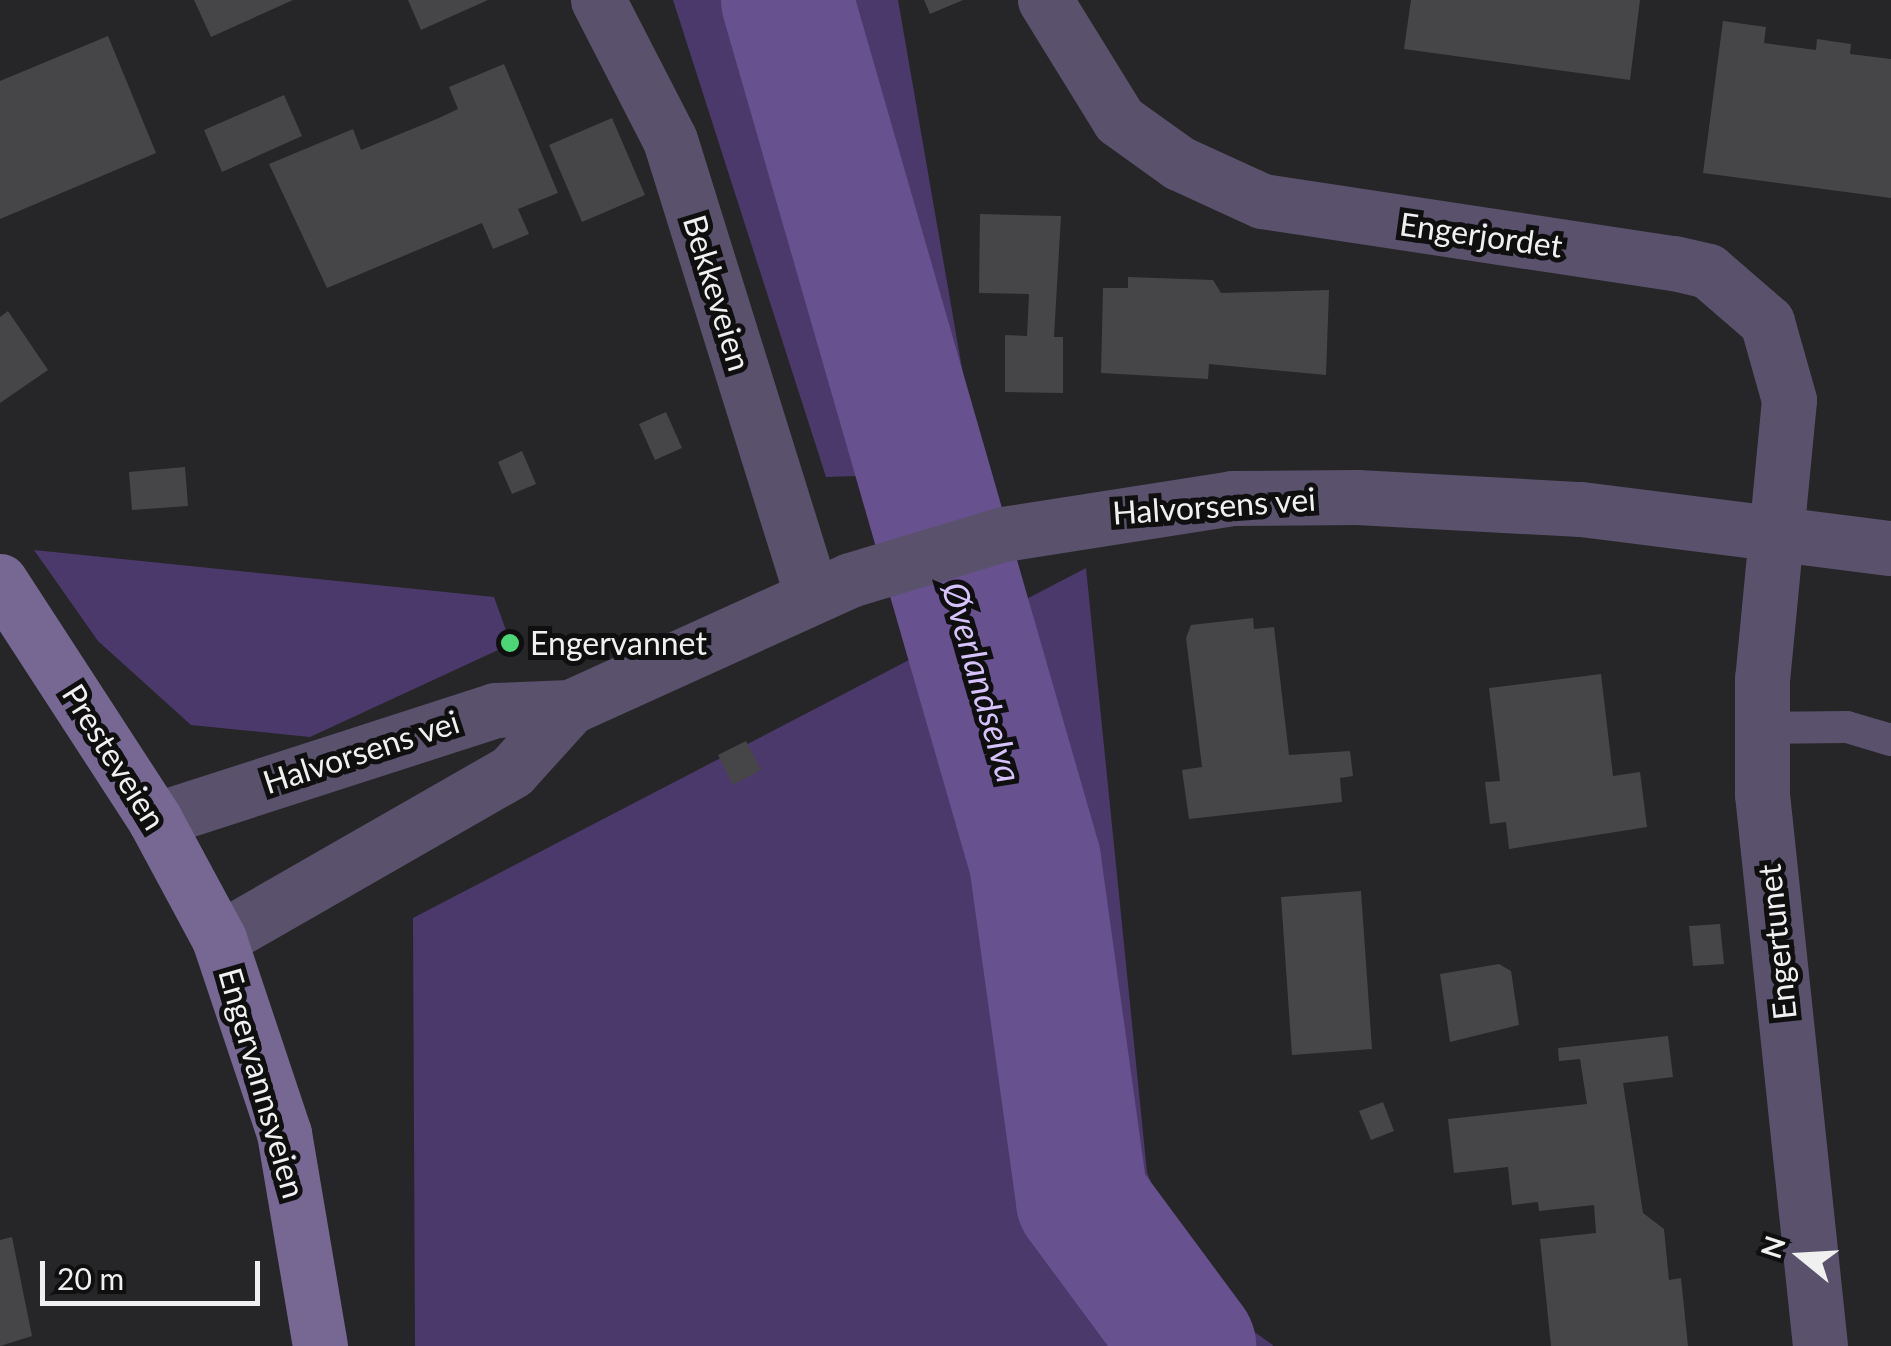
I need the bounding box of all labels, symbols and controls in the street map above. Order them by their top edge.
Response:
street label: Engerjordet [1397,205,1565,265]
street label: Bekkeveien [675,210,759,376]
street label: Halvorsens vei [1111,480,1317,532]
water label: Øverlandselva [934,577,1032,787]
place label: Engervannet [530,624,707,662]
marker: Engervannet [499,632,521,654]
street label: Presteveien [54,677,174,837]
street label: Halvorsens vei [258,702,464,802]
street label: Engertunet [1750,862,1804,1022]
street label: Engervannsveien [211,964,313,1202]
north arrow [1751,1206,1851,1306]
text: N [1753,1231,1792,1262]
scale bar [45,1241,265,1303]
text: 20 m [57,1260,124,1296]

